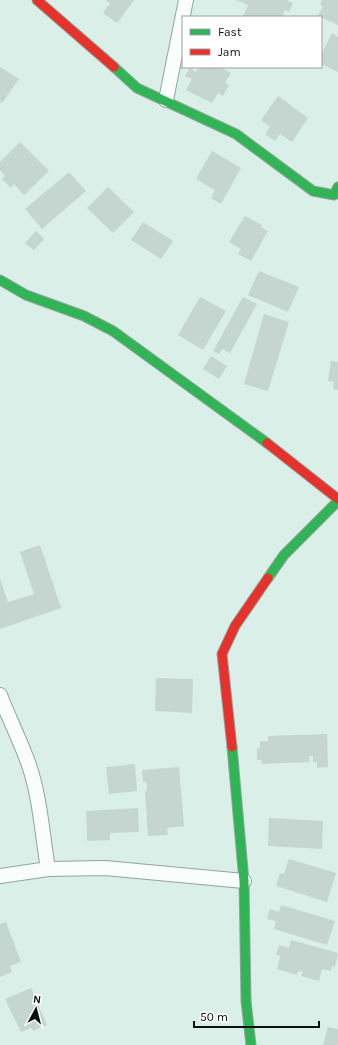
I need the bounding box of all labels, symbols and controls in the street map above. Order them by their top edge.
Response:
legend [182,16,322,68]
text: Fast [218,25,242,39]
text: Jam [218,45,241,59]
north arrow [16,989,56,1029]
text: N [32,993,42,1007]
scale bar [194,1003,319,1029]
text: 50 m [200,1010,228,1024]

